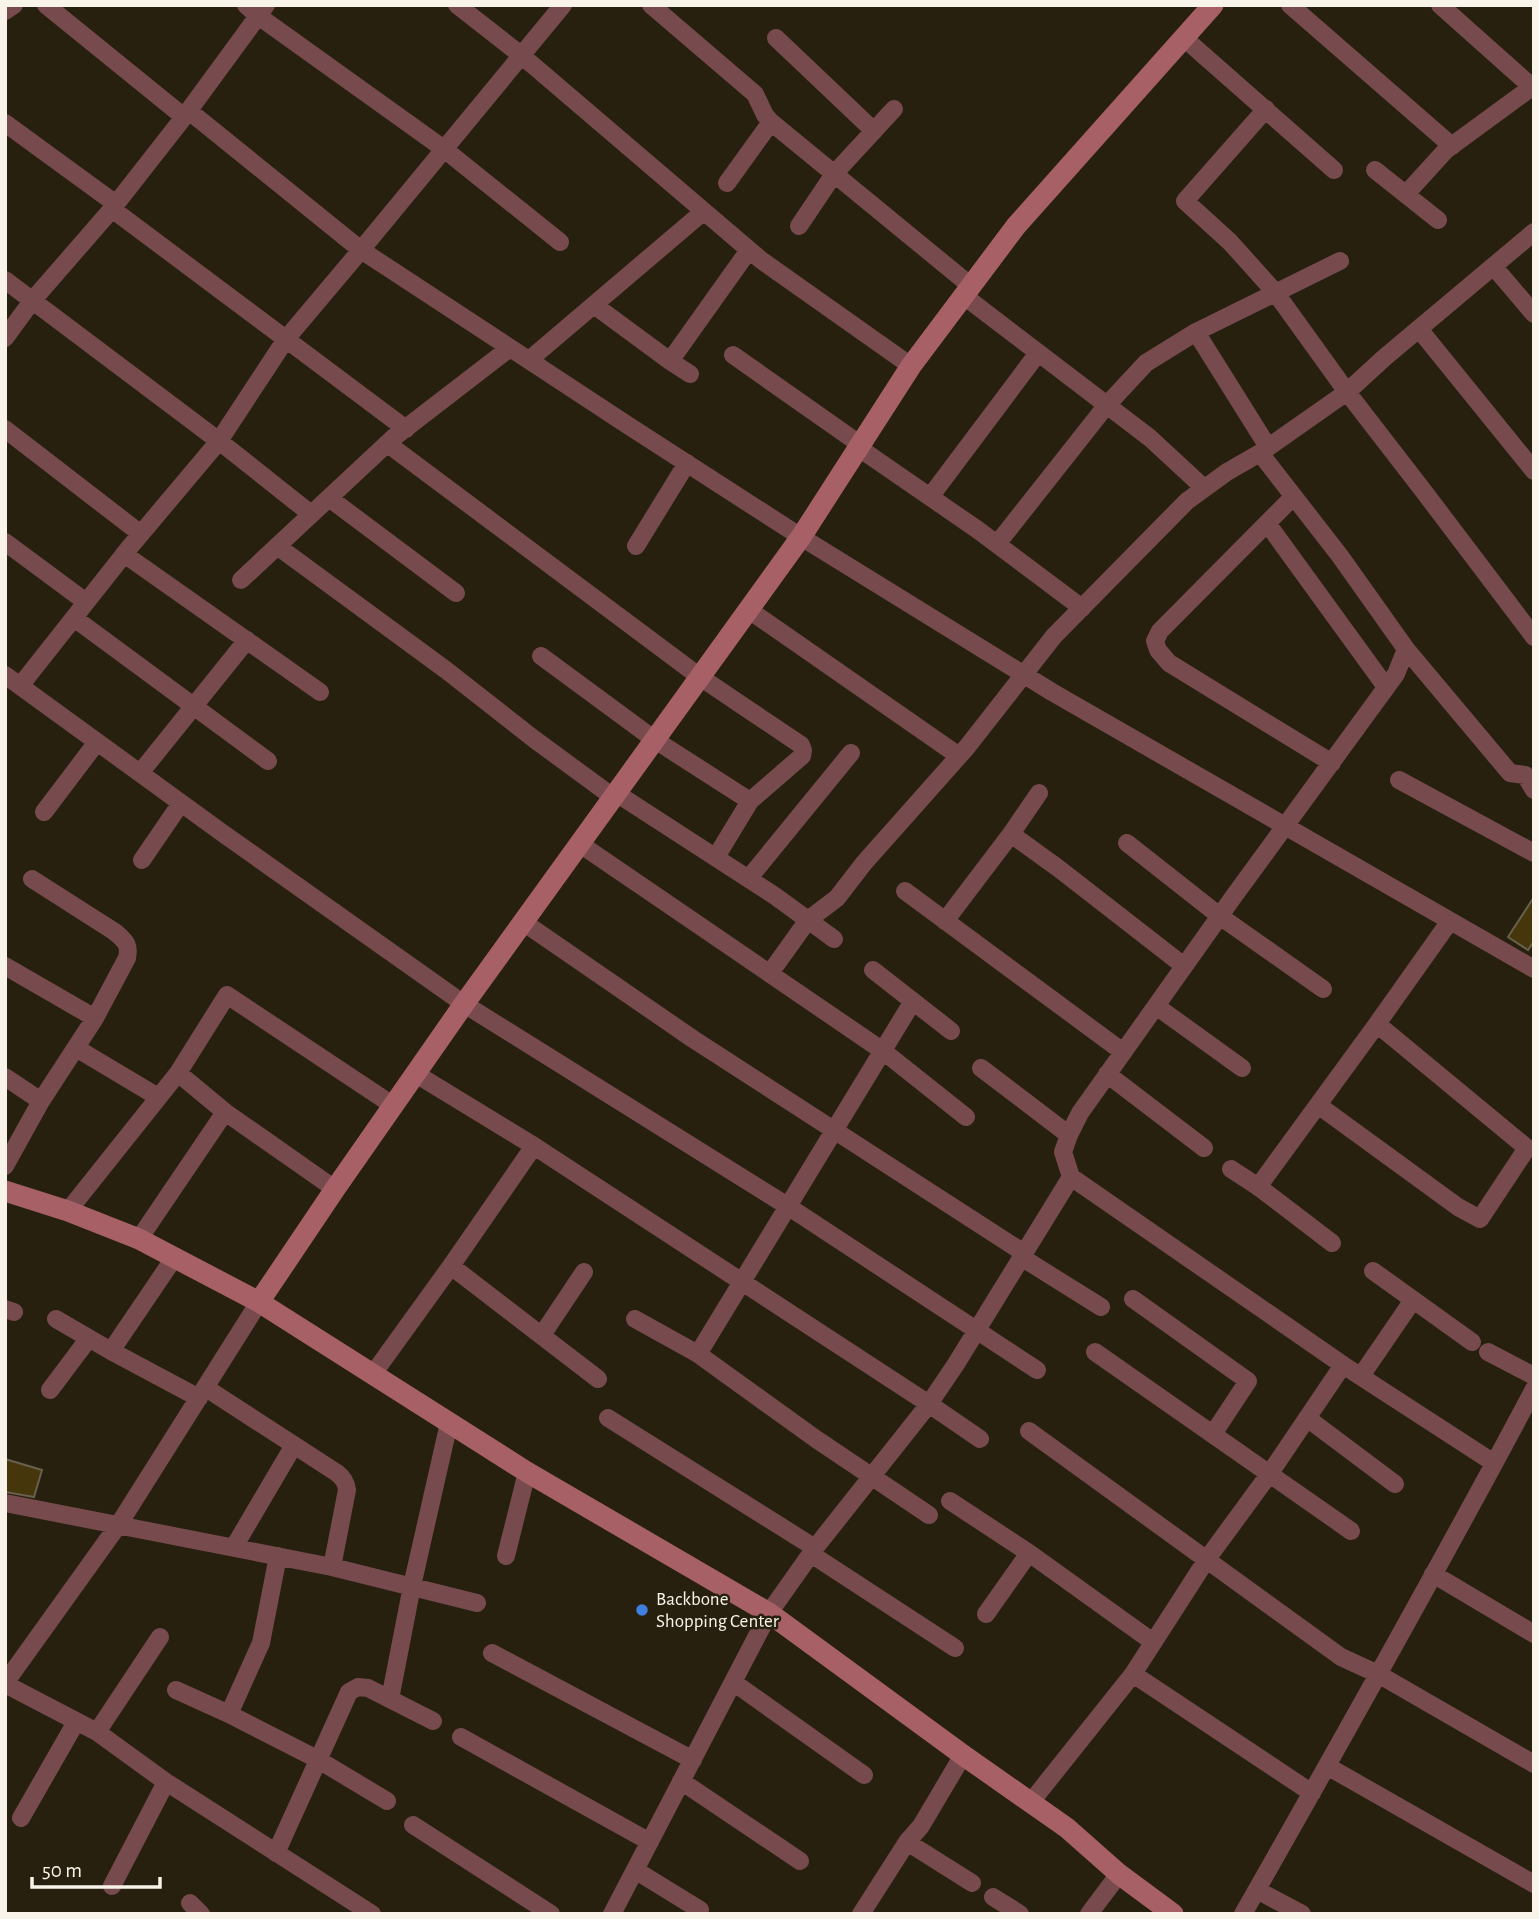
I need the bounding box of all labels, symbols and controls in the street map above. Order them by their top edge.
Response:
place label: Backbone Shopping Center [656,1590,779,1631]
marker: Backbone Shopping Center [634,1602,650,1618]
scale bar [32,1846,159,1890]
text: 50 m [42,1860,82,1881]

